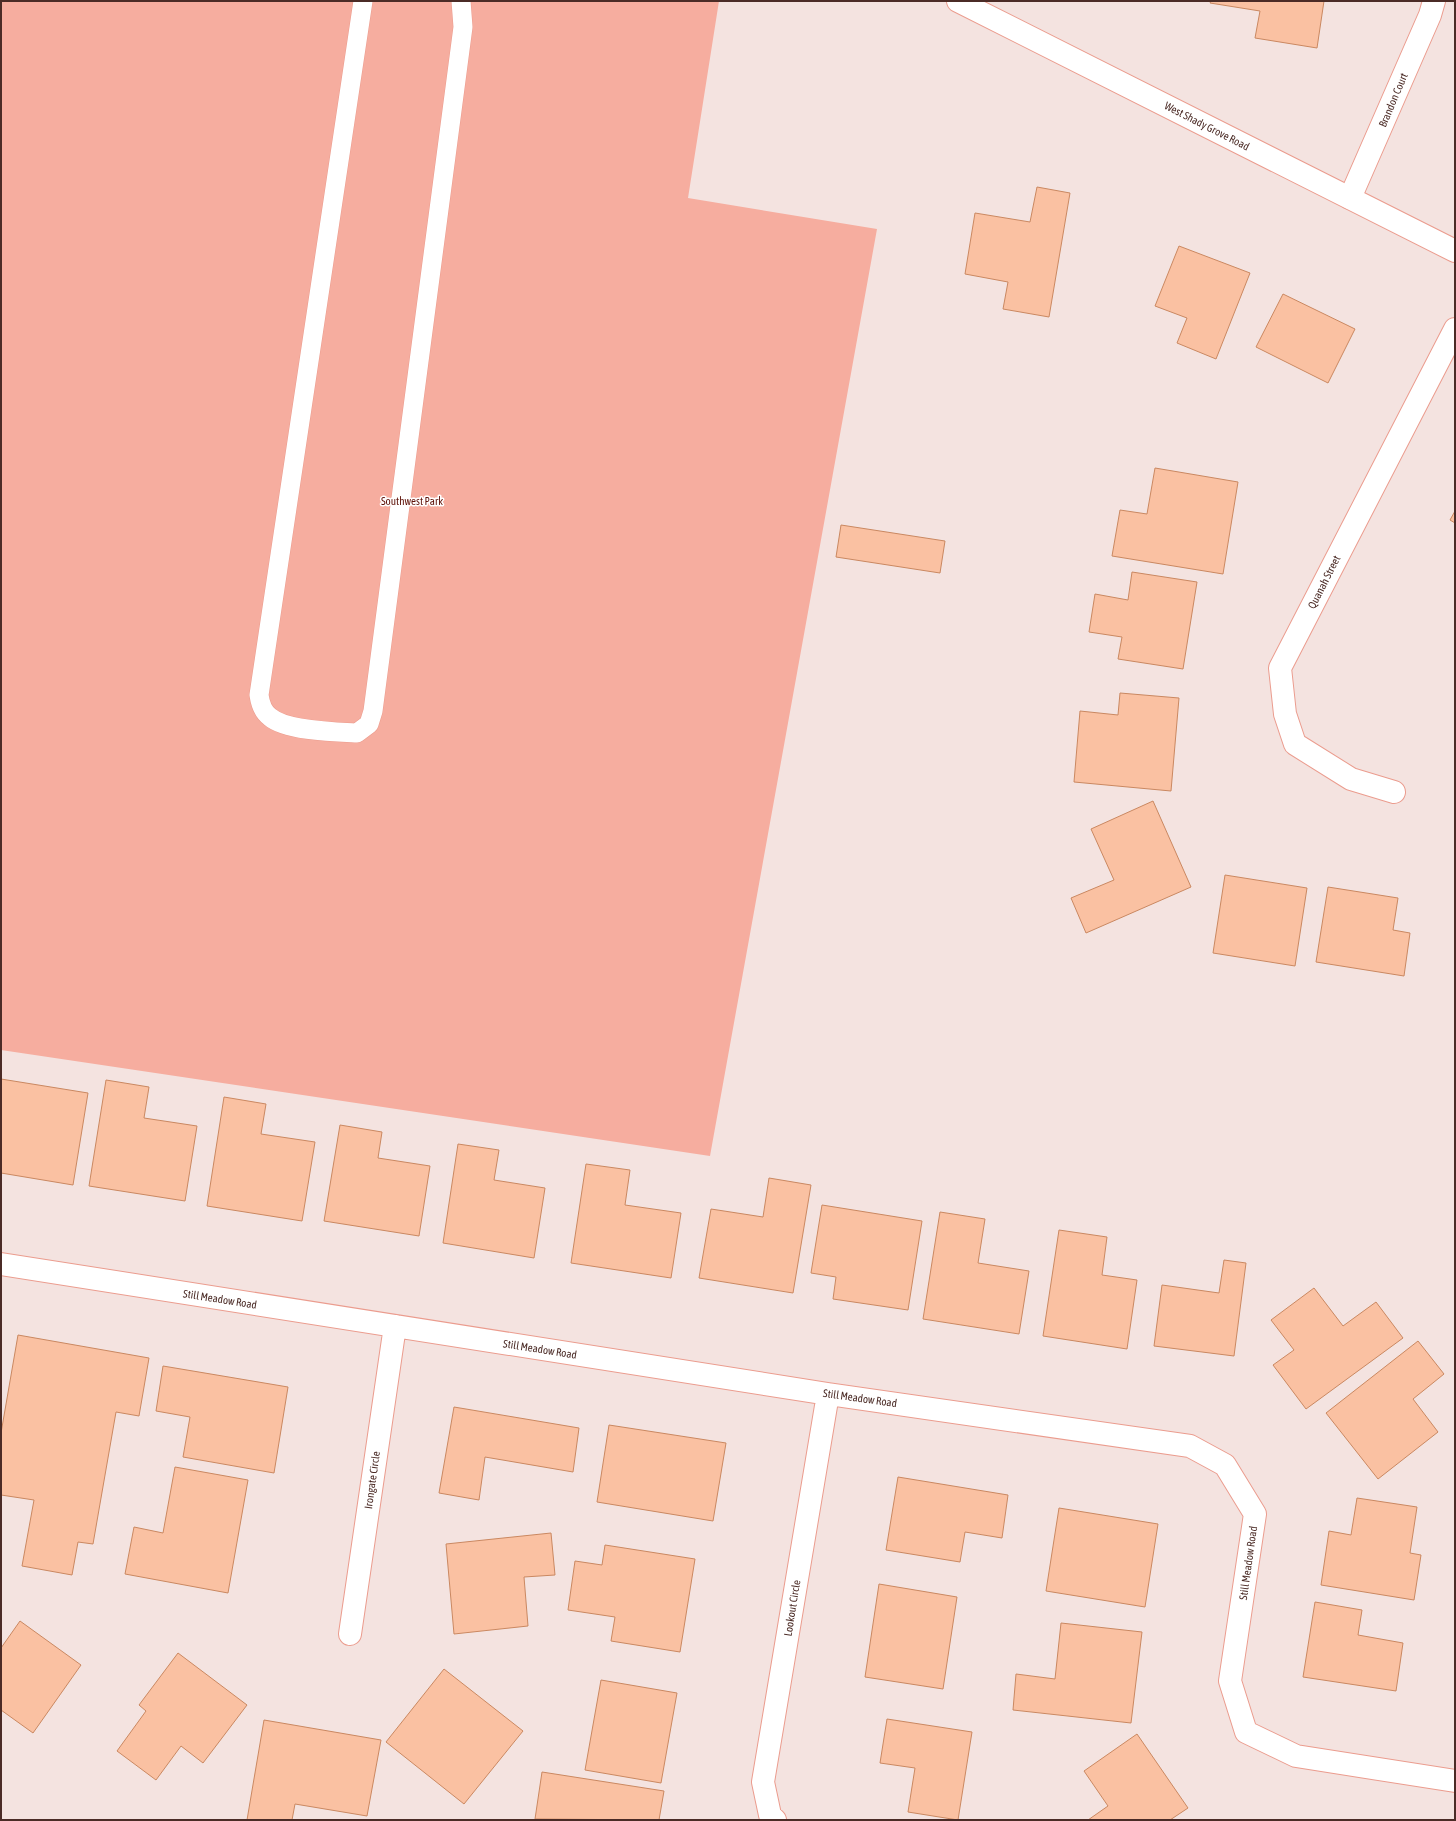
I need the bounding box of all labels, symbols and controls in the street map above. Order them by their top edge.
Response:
street label: Brandon Court [1376,71,1410,129]
street label: West Shady Grove Road [1163,99,1251,153]
park label: Southwest Park [381,495,443,507]
street label: Quanah Street [1305,553,1343,611]
street label: Still Meadow Road [182,1287,258,1311]
street label: Still Meadow Road [502,1337,578,1361]
street label: Still Meadow Road [822,1387,898,1409]
street label: Irongate Circle [362,1450,382,1510]
street label: Still Meadow Road [1237,1525,1259,1601]
street label: Lookout Circle [782,1579,802,1637]

